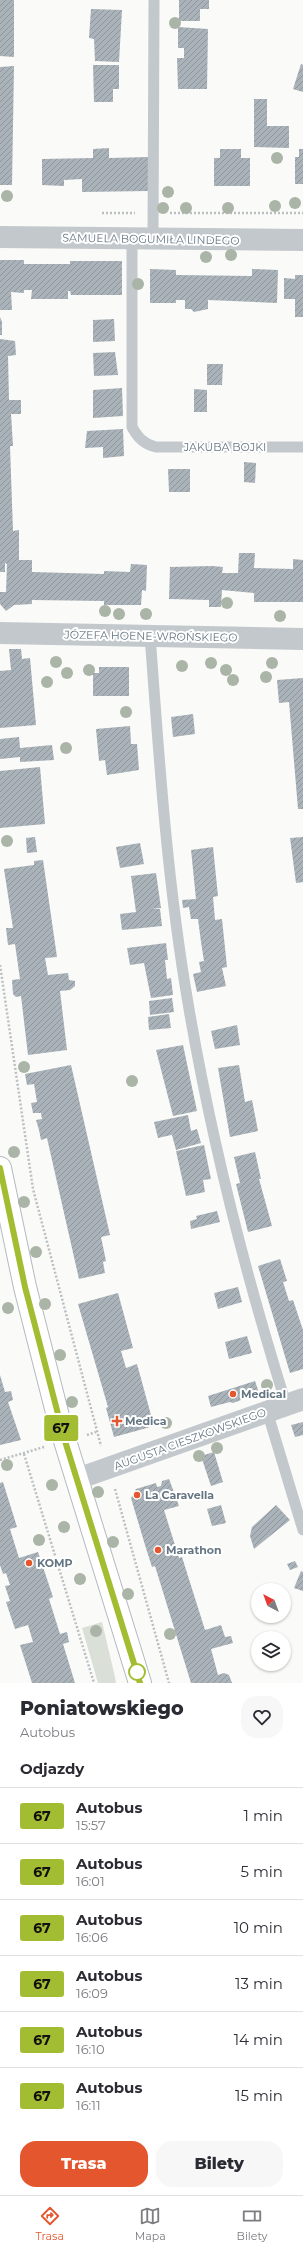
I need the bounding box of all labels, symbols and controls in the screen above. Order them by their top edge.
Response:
street label: SAMUELA BOGUMIŁA LINDEGO [62,230,240,248]
street label: JAKUBA BOJKI [183,440,266,454]
street label: JÓZEFA HOENE-WROŃSKIEGO [63,627,238,645]
place label: Medical [241,1387,286,1401]
marker: Medical [228,1389,238,1399]
street label: AUGUSTA CIESZKOWSKIEGO [112,1405,268,1473]
place label: Medica [125,1414,167,1428]
line badge: 67 [43,1415,79,1441]
marker: Medica [112,1416,122,1426]
text: 67 [52,1419,70,1437]
place label: La Caravella [145,1488,214,1502]
marker: La Caravella [132,1490,142,1500]
place label: Marathon [166,1543,222,1557]
marker: Marathon [153,1545,163,1555]
place label: KOMP [37,1556,73,1570]
marker: KOMP [24,1558,34,1568]
north arrow [251,1583,291,1623]
map controls [251,1583,291,1671]
button: layers [251,1631,291,1671]
unlabelled marker [128,1663,146,1681]
button: heart [241,1696,283,1738]
text: Poniatowskiego [20,1697,184,1720]
text: Autobus [20,1724,75,1740]
text: Odjazdy [20,1759,84,1778]
text: Autobus [76,1798,142,1817]
text: 1 min [244,1806,283,1825]
text: 67 [33,1807,51,1825]
text: 15:57 [76,1817,106,1833]
text: Autobus [76,1854,142,1873]
text: 5 min [240,1862,283,1881]
text: 67 [33,1863,51,1881]
text: 16:01 [76,1873,105,1889]
text: Autobus [76,1910,142,1929]
text: 10 min [234,1918,283,1937]
text: 67 [33,1919,51,1937]
text: 16:06 [76,1929,108,1945]
text: Autobus [76,1966,142,1985]
text: 13 min [235,1974,283,1993]
text: 67 [33,1975,51,1993]
text: 16:09 [76,1985,108,2001]
text: Autobus [76,2022,142,2041]
text: 14 min [234,2030,283,2049]
text: 67 [33,2031,51,2049]
text: 16:10 [76,2041,105,2057]
text: Autobus [76,2078,142,2097]
text: 15 min [235,2086,283,2105]
text: 67 [33,2087,51,2105]
text: 16:11 [76,2097,101,2113]
button: Trasa [20,2141,148,2187]
button: Bilety [156,2141,283,2187]
tab: Trasa [35,2205,64,2243]
tab: Mapa [135,2205,166,2243]
tab: Bilety [237,2205,268,2243]

